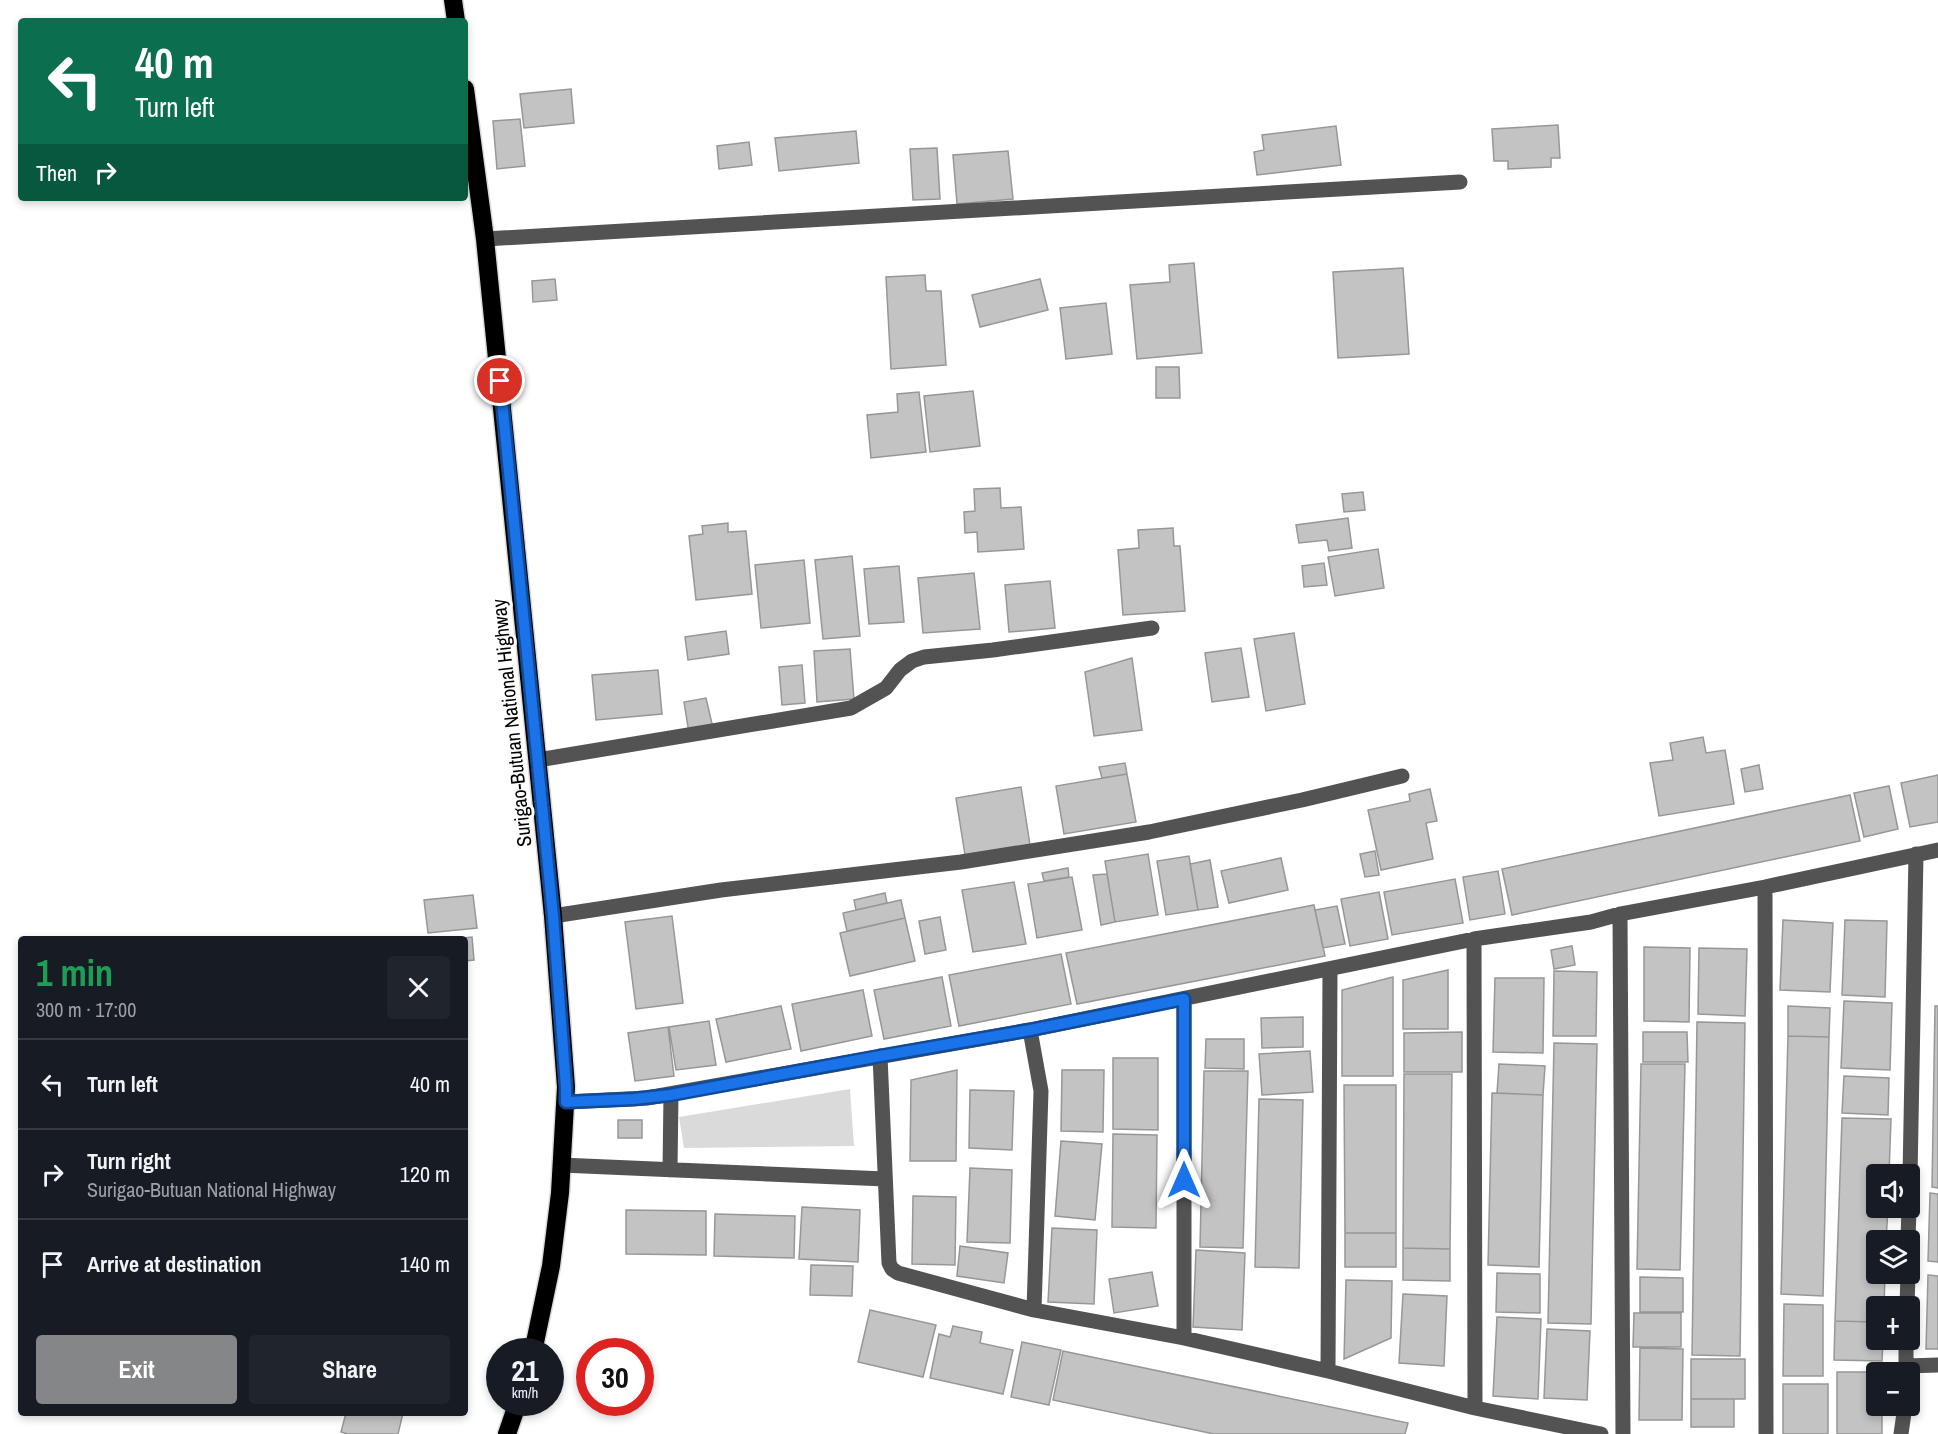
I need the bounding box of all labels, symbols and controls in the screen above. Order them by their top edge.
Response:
text: 40 m [135,35,214,91]
icon: left [36,42,114,120]
text: Turn left [135,89,214,125]
icon: right [89,156,122,189]
text: Then [36,158,77,188]
pin [474,355,525,406]
icon: arrive [483,364,516,397]
street label: Surigao-Butuan National Highway [484,597,537,848]
text: 1 min [36,949,113,997]
button: close [387,956,450,1019]
text: 300 m · 17:00 [36,996,136,1023]
icon: left [36,1068,69,1101]
text: Turn left [87,1069,158,1099]
text: 40 m [410,1069,450,1099]
text: Turn right [87,1146,171,1176]
position arrow [1152,1148,1216,1212]
icon: right [36,1158,69,1191]
text: 120 m [400,1159,450,1189]
map controls [1866,1164,1920,1416]
button: sound [1866,1164,1920,1218]
text: Surigao-Butuan National Highway [87,1176,336,1203]
button: layers [1866,1230,1920,1284]
icon: arrive [36,1248,69,1281]
text: Arrive at destination [87,1249,261,1279]
text: 140 m [400,1249,450,1279]
button: + [1866,1296,1920,1350]
button: Exit [36,1335,237,1404]
button: Share [249,1335,450,1404]
speed limit sign: 30 [576,1338,654,1416]
text: 21 [511,1350,539,1390]
button: − [1866,1362,1920,1416]
text: km/h [512,1382,538,1403]

